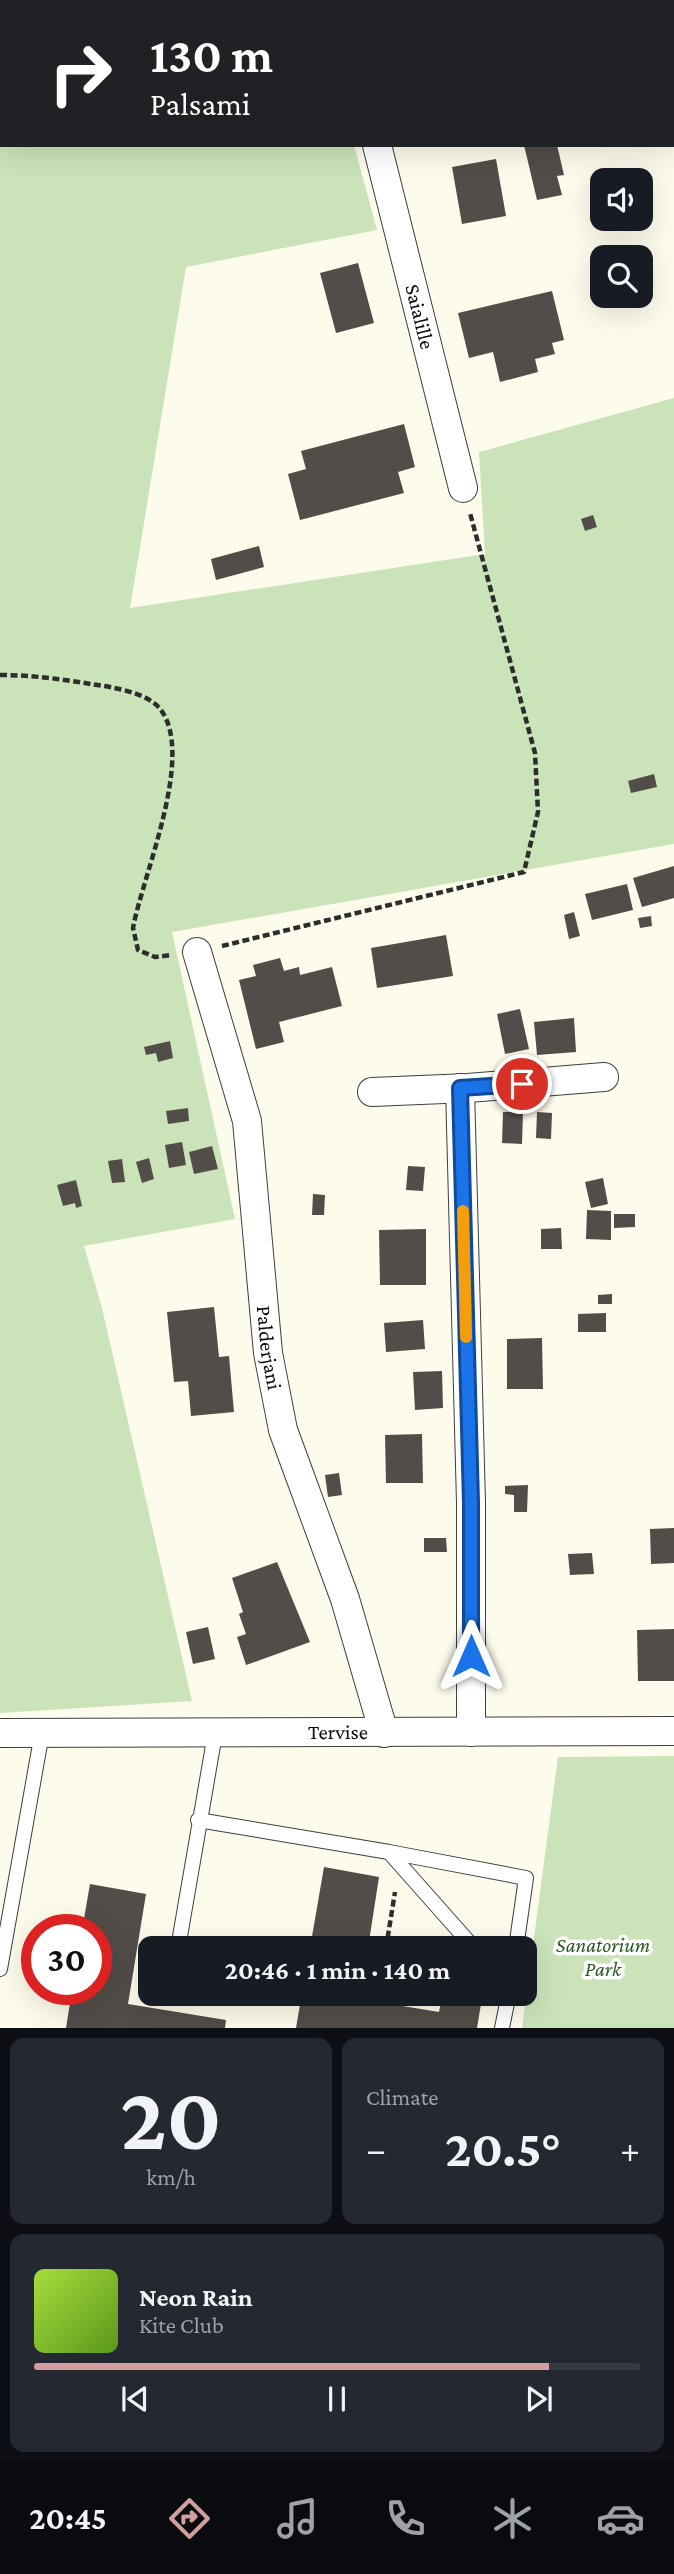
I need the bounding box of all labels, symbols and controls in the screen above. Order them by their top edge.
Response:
icon: right [35,28,126,119]
text: 130 m [150,28,273,83]
text: Palsami [150,86,250,122]
map controls [590,168,653,308]
button: sound [590,168,653,231]
button: search [590,245,653,308]
street label: Saialille [400,282,440,352]
pin [492,1054,552,1114]
icon: arrive [503,1065,541,1103]
street label: Palderjani [252,1304,287,1392]
position arrow [434,1619,508,1693]
street label: Tervise [308,1720,368,1744]
speed limit sign: 30 [21,1914,112,2005]
park label: Sanatorium Park [556,1933,650,1981]
text: 20:46 · 1 min · 140 m [225,1956,450,1985]
text: 20 [120,2067,222,2169]
text: Climate [366,2084,438,2110]
text: 20.5° [445,2119,561,2177]
text: − [366,2128,386,2170]
text: + [620,2128,640,2170]
text: km/h [146,2164,196,2190]
text: Neon Rain [139,2283,253,2312]
text: Kite Club [139,2312,224,2338]
icon: previous [116,2380,154,2418]
icon: pause [318,2380,356,2418]
icon: next [520,2380,558,2418]
icon: directions [165,2494,214,2543]
icon: music [273,2494,322,2543]
icon: phone [381,2494,430,2543]
icon: climate [488,2494,537,2543]
icon: car [596,2494,645,2543]
text: 20:45 [29,2500,107,2536]

